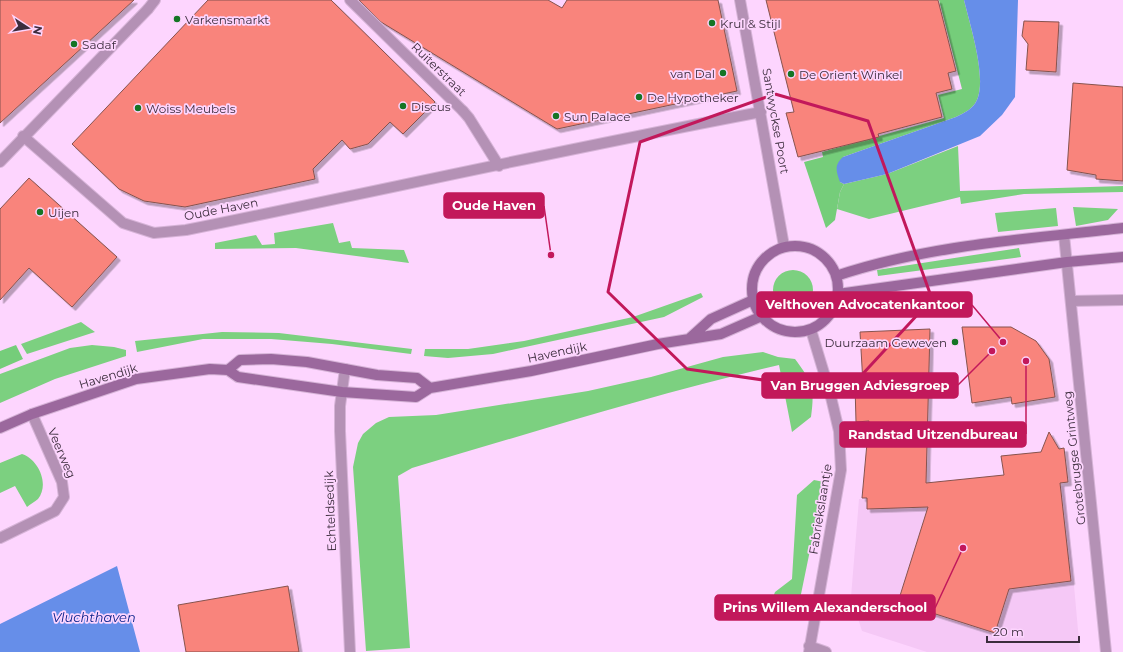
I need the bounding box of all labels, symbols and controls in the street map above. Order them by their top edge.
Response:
north arrow [8,8,48,48]
place label: Varkensmarkt [185,12,269,27]
marker: Varkensmarkt [172,14,182,24]
place label: Krul & Stijl [720,16,781,31]
marker: Krul & Stijl [707,18,717,28]
text: N [30,24,46,36]
place label: Sadaf [82,37,117,52]
marker: Sadaf [69,39,79,49]
street label: Ruiterstraat [408,39,470,99]
place label: van Dal [670,66,715,81]
street label: Santwyckse Poort [759,67,793,175]
place label: De Orient Winkel [799,67,903,82]
marker: van Dal [718,68,728,78]
marker: De Orient Winkel [786,69,796,79]
place label: De Hypotheker [647,90,739,105]
marker: De Hypotheker [634,92,644,102]
place label: Discus [411,99,451,114]
place label: Woiss Meubels [146,101,236,116]
marker: Discus [398,101,408,111]
marker: Woiss Meubels [133,103,143,113]
place label: Sun Palace [564,109,630,124]
marker: Sun Palace [551,111,561,121]
callout: Oude Haven [444,193,544,218]
street label: Oude Haven [183,194,259,224]
text: Oude Haven [452,197,536,213]
place label: Uijen [48,205,79,220]
marker: Uijen [35,207,45,217]
callout: Velthoven Advocatenkantoor [757,292,972,317]
text: Velthoven Advocatenkantoor [764,296,965,312]
place label: Duurzaam Geweven [824,335,947,350]
marker: Duurzaam Geweven [950,337,960,347]
street label: Havendijk [526,338,589,366]
street label: Havendijk [77,360,140,392]
callout: Van Bruggen Adviesgroep [762,373,958,398]
text: Van Bruggen Adviesgroep [769,377,950,393]
street label: Grotebrugse Grintweg [1059,390,1089,526]
callout: Randstad Uitzendbureau [840,422,1026,447]
street label: Veerweg [45,426,79,480]
text: Randstad Uitzendbureau [848,426,1018,442]
street label: Fabriekslaantje [805,463,835,555]
street label: Echteldsedijk [321,469,339,552]
callout: Prins Willem Alexanderschool [715,595,935,620]
text: Prins Willem Alexanderschool [723,599,927,615]
water label: Vluchthaven [52,609,136,625]
scale bar [987,618,1079,644]
text: 20 m [993,624,1024,639]

